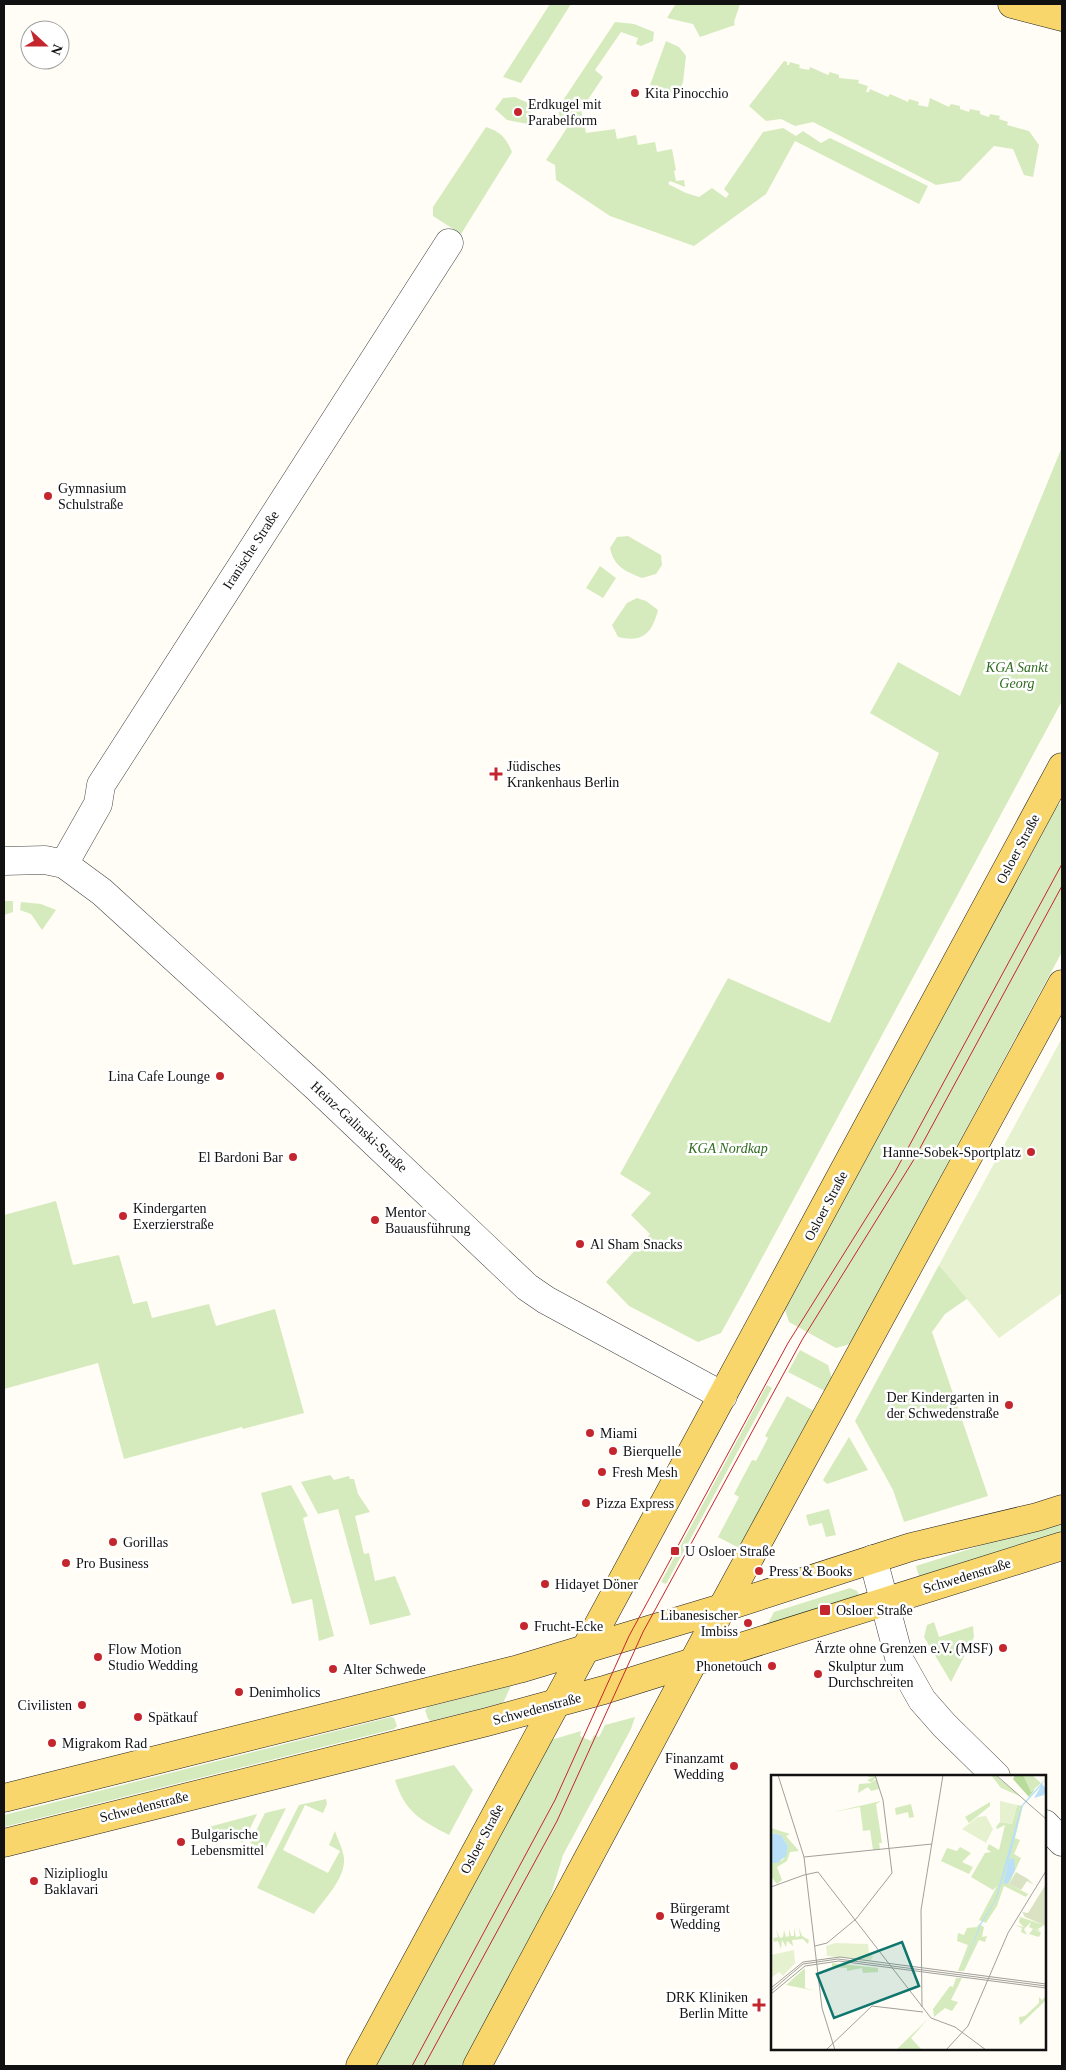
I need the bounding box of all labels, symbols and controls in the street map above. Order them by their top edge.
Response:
north arrow [20,20,70,70]
text: N [48,42,65,57]
place label: Kita Pinocchio [645,86,729,101]
marker: Kita Pinocchio [629,87,641,99]
place label: Erdkugel mit Parabelform [528,97,602,128]
marker: Erdkugel mit Parabelform [512,106,524,118]
place label: Gymnasium Schulstraße [58,481,127,512]
marker: Gymnasium Schulstraße [42,490,54,502]
street label: Iranische Straße [220,508,282,592]
park label: KGA Sankt Georg [985,660,1049,691]
place label: Jüdisches Krankenhaus Berlin [507,759,619,790]
marker: Jüdisches Krankenhaus Berlin [489,767,503,781]
street label: Osloer Straße [993,812,1043,886]
place label: Lina Cafe Lounge [108,1069,210,1084]
marker: Lina Cafe Lounge [214,1070,226,1082]
street label: Heinz-Galinski-Straße [308,1079,410,1175]
park label: KGA Nordkap [687,1141,768,1156]
place label: Hanne-Sobek-Sportplatz [883,1145,1021,1160]
marker: Hanne-Sobek-Sportplatz [1025,1146,1037,1158]
place label: El Bardoni Bar [198,1150,283,1165]
marker: El Bardoni Bar [287,1151,299,1163]
street label: Osloer Straße [801,1169,851,1243]
place label: Kindergarten Exerzierstraße [133,1201,214,1232]
place label: Mentor Bauausführung [385,1205,471,1236]
marker: Kindergarten Exerzierstraße [117,1210,129,1222]
marker: Mentor Bauausführung [369,1214,381,1226]
place label: Al Sham Snacks [590,1237,683,1252]
marker: Al Sham Snacks [574,1238,586,1250]
place label: Der Kindergarten in der Schwedenstraße [887,1390,999,1421]
marker: Der Kindergarten in der Schwedenstraße [1003,1399,1015,1411]
place label: Miami [600,1426,637,1441]
marker: Miami [584,1427,596,1439]
place label: Bierquelle [623,1444,681,1459]
marker: Bierquelle [607,1445,619,1457]
place label: Fresh Mesh [612,1465,678,1480]
marker: Fresh Mesh [596,1466,608,1478]
place label: Pizza Express [596,1496,674,1511]
marker: Pizza Express [580,1497,592,1509]
place label: Gorillas [123,1535,168,1550]
marker: Gorillas [107,1536,119,1548]
place label: U Osloer Straße [685,1544,775,1559]
marker: U Osloer Straße [669,1545,681,1557]
place label: Pro Business [76,1556,149,1571]
street label: Schwedenstraße [921,1556,1013,1596]
marker: Pro Business [60,1557,72,1569]
place label: Press & Books [769,1564,852,1579]
marker: Press & Books [753,1565,765,1577]
place label: Hidayet Döner [555,1577,638,1592]
marker: Hidayet Döner [539,1578,551,1590]
marker: Osloer Straße [818,1603,832,1617]
place label: Osloer Straße [836,1603,913,1618]
place label: Libanesischer Imbiss [660,1608,738,1639]
marker: Libanesischer Imbiss [742,1617,754,1629]
place label: Frucht-Ecke [534,1619,603,1634]
marker: Frucht-Ecke [518,1620,530,1632]
place label: Ärzte ohne Grenzen e.V. (MSF) [814,1640,993,1657]
place label: Flow Motion Studio Wedding [108,1642,198,1673]
marker: Ärzte ohne Grenzen e.V. (MSF) [997,1642,1009,1654]
marker: Flow Motion Studio Wedding [92,1651,104,1663]
place label: Phonetouch [696,1659,762,1674]
place label: Skulptur zum Durchschreiten [828,1659,914,1690]
marker: Phonetouch [766,1660,778,1672]
place label: Alter Schwede [343,1662,426,1677]
marker: Alter Schwede [327,1663,339,1675]
marker: Skulptur zum Durchschreiten [812,1668,824,1680]
place label: Denimholics [249,1685,321,1700]
marker: Denimholics [233,1686,245,1698]
street label: Schwedenstraße [491,1690,583,1728]
place label: Civilisten [18,1698,72,1713]
marker: Civilisten [76,1699,88,1711]
place label: Spätkauf [148,1710,198,1725]
marker: Spätkauf [132,1711,144,1723]
place label: Migrakom Rad [62,1736,147,1751]
marker: Migrakom Rad [46,1737,58,1749]
place label: Finanzamt Wedding [665,1751,724,1782]
marker: Finanzamt Wedding [728,1760,740,1772]
inset map [771,1775,1046,2050]
street label: Schwedenstraße [98,1789,190,1825]
street label: Osloer Straße [457,1802,507,1876]
place label: Bulgarische Lebensmittel [191,1827,264,1858]
marker: Bulgarische Lebensmittel [175,1836,187,1848]
place label: Niziplioglu Baklavari [44,1866,108,1897]
marker: Niziplioglu Baklavari [28,1875,40,1887]
place label: Bürgeramt Wedding [670,1901,730,1932]
marker: Bürgeramt Wedding [654,1910,666,1922]
place label: DRK Kliniken Berlin Mitte [666,1990,748,2021]
marker: DRK Kliniken Berlin Mitte [752,1998,766,2012]

